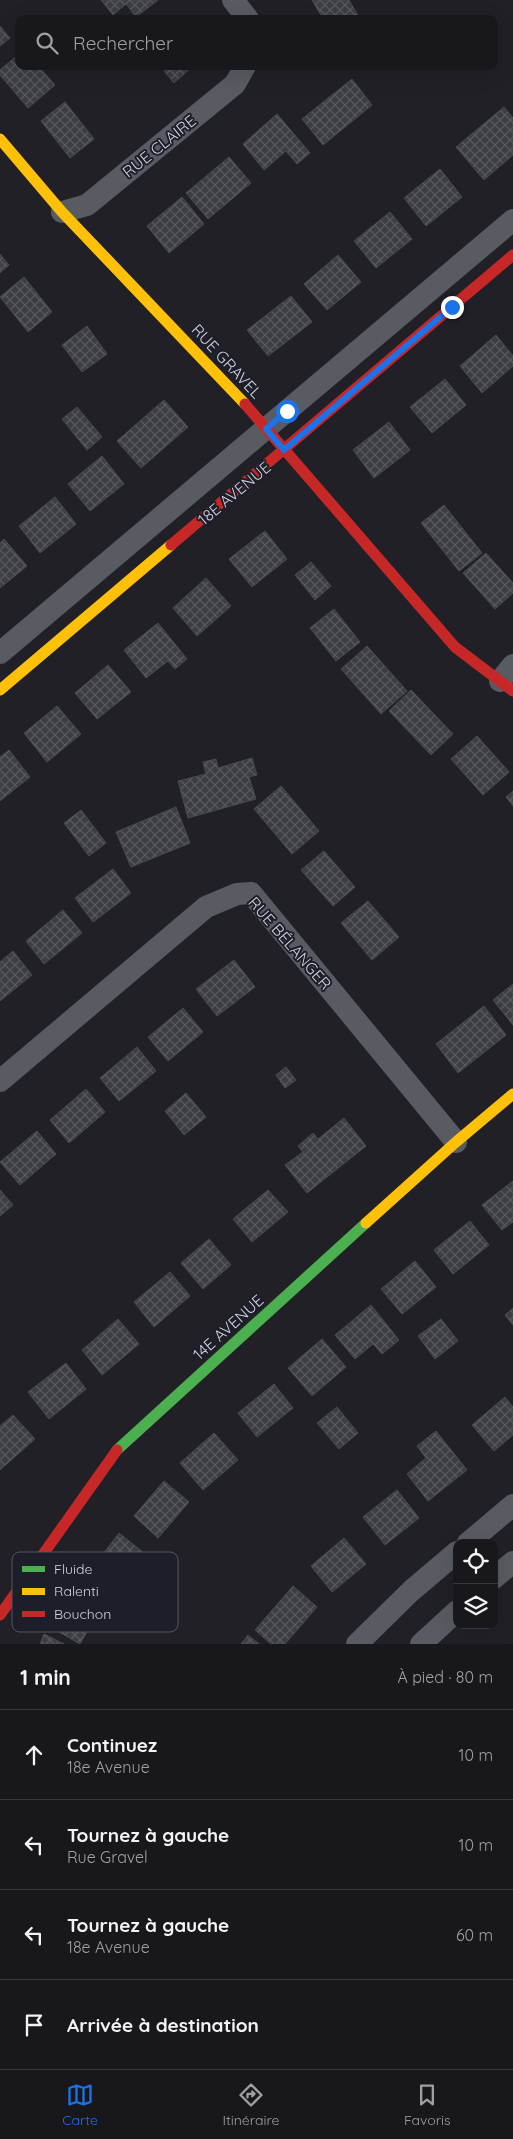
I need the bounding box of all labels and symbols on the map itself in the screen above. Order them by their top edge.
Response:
street label: RUE CLAIRE [118,110,200,182]
route end [441,296,464,319]
street label: RUE GRAVEL [187,320,267,403]
route start [276,400,299,423]
street label: 18E AVENUE [194,457,274,529]
street label: RUE BÉLANGER [244,892,336,994]
street label: 14E AVENUE [188,1290,268,1364]
legend [12,1552,178,1632]
text: Fluide [54,1560,93,1578]
text: Ralenti [54,1582,99,1600]
text: Bouchon [54,1605,111,1623]

